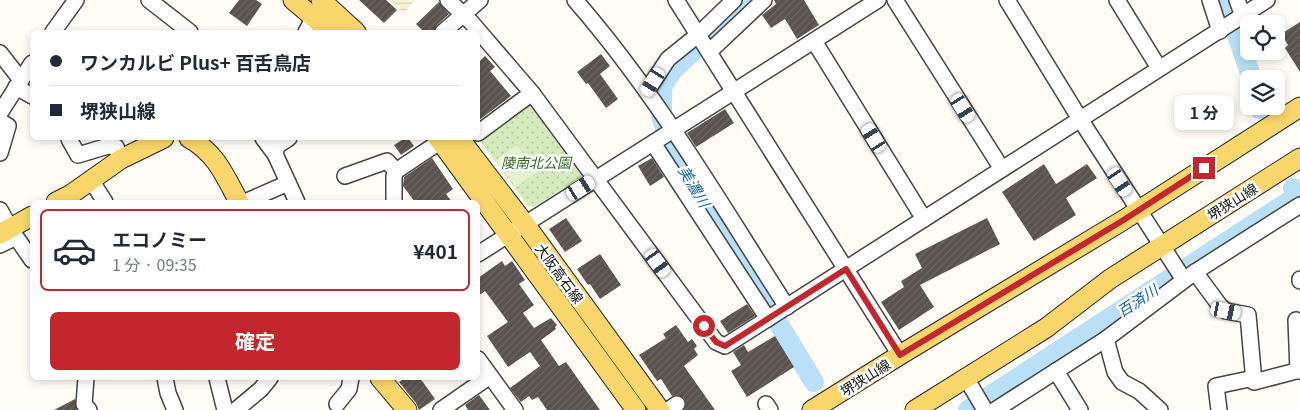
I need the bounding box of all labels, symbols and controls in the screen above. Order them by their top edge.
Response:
map controls [1240,15,1285,115]
button: locate [1240,15,1285,60]
text: ワンカルビ Plus+ 百舌鳥店 [80,48,311,75]
car [638,65,667,99]
button: layers [1240,70,1285,115]
car [948,91,977,125]
text: 堺狭山線 [80,96,156,123]
callout: 1 分 [1174,96,1234,130]
text: 1 分 [1189,100,1219,124]
car [859,121,888,155]
park label: 陵南北公園 [501,152,573,172]
route end [1193,157,1215,179]
water label: 美濃川 [674,161,717,212]
car [1105,165,1134,199]
car [564,174,597,202]
street label: 堺狭山線 [1203,178,1261,224]
text: エコノミー [112,225,207,252]
icon: car [52,228,97,273]
text: ¥401 [413,237,458,264]
street label: 大阪高石線 [531,239,589,307]
car [643,246,672,280]
text: 1 分 · 09:35 [112,252,197,276]
water label: 百済川 [1112,278,1163,321]
car [1209,301,1242,321]
button: 確定 [50,312,460,370]
route start [693,315,715,337]
street label: 堺狭山線 [836,354,894,400]

